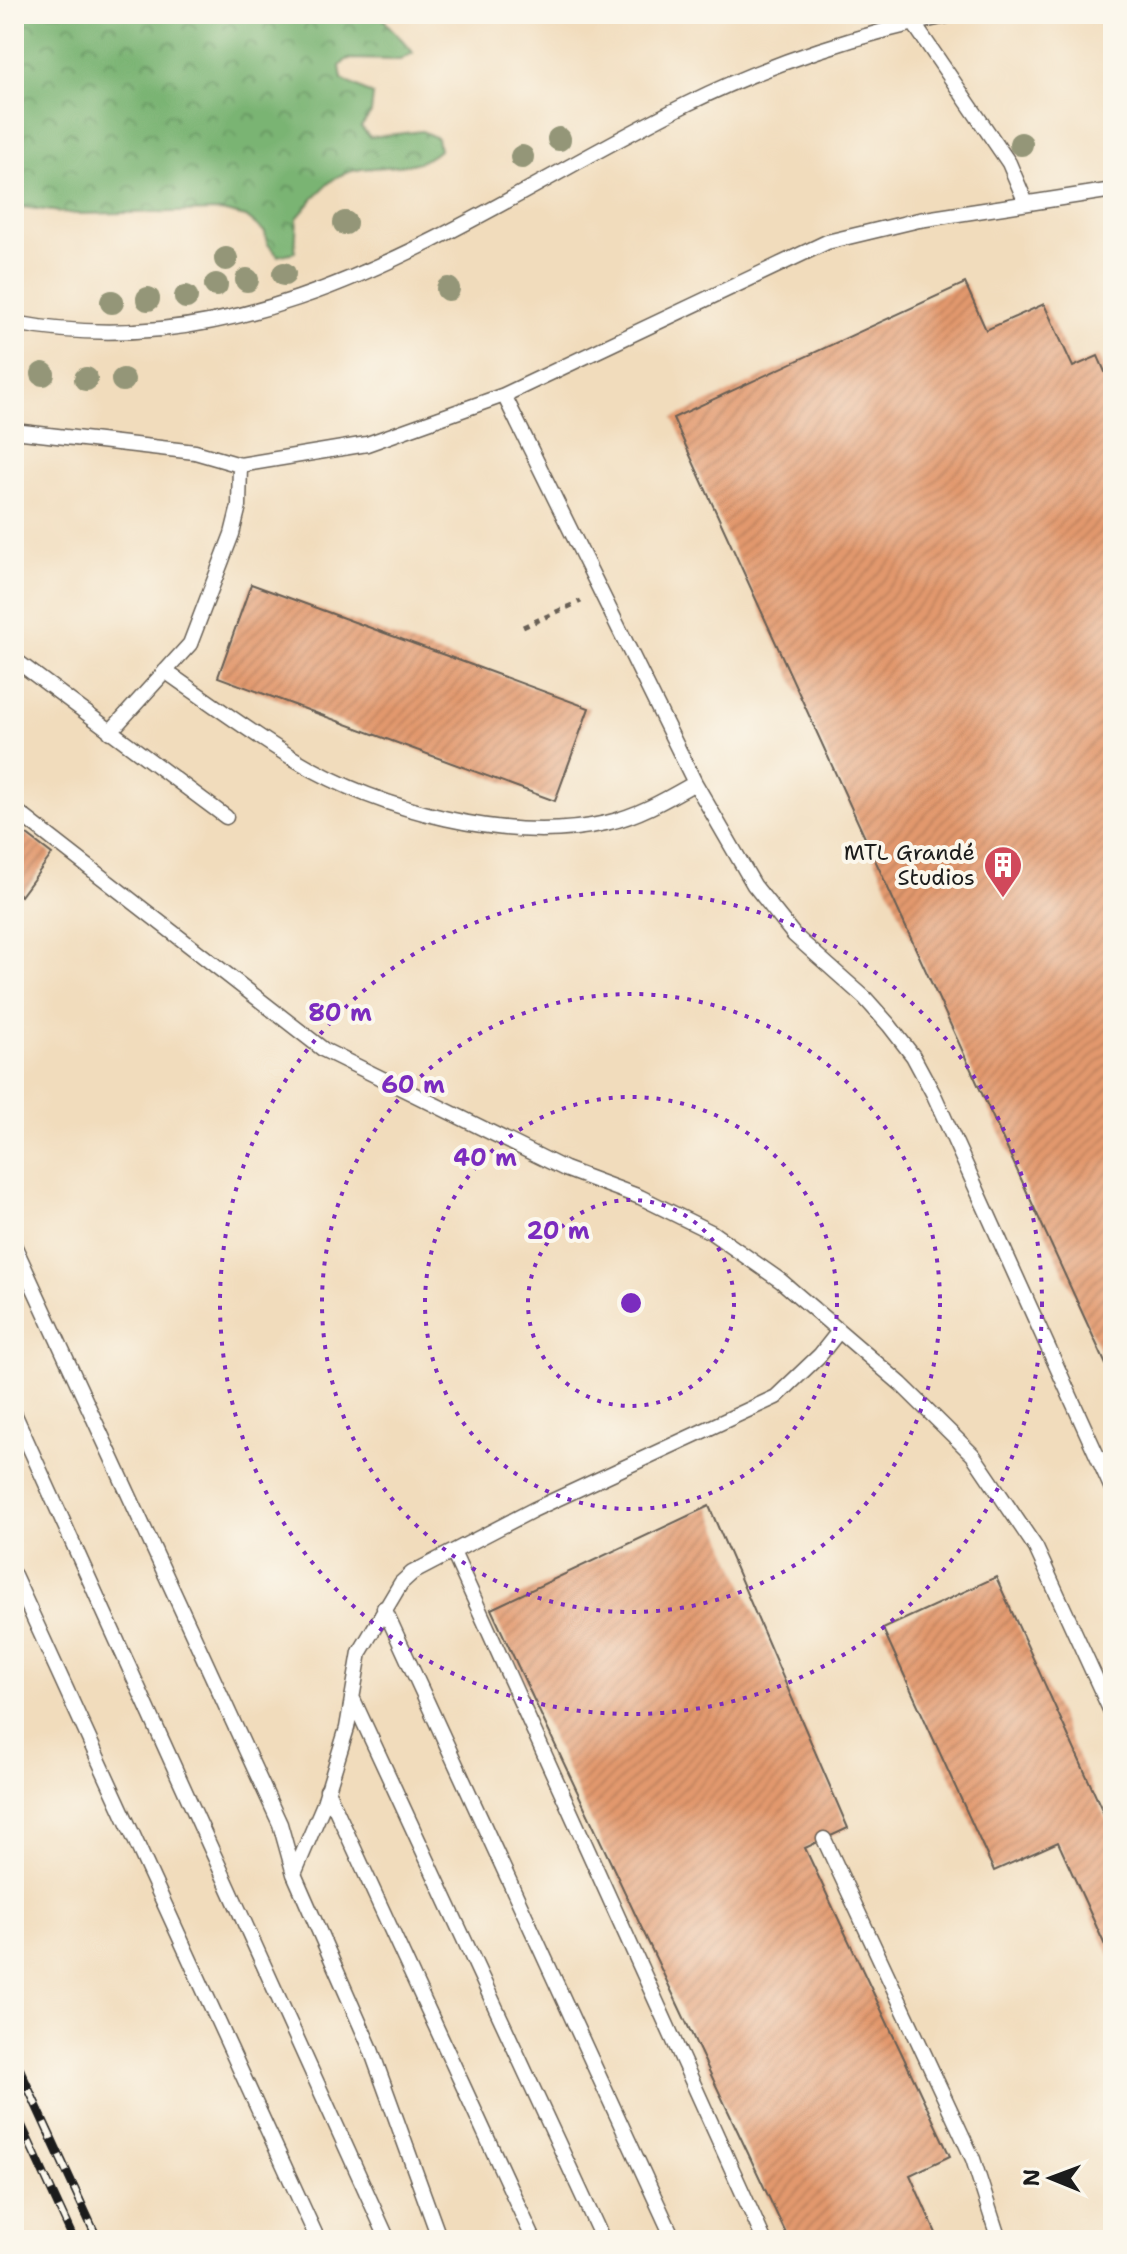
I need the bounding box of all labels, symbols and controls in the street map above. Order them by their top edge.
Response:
place label: MTL Grandé Studios [844,838,975,892]
building icon: MTL Grandé Studios [982,844,1024,899]
text: 80 m [308,997,372,1029]
text: 60 m [381,1069,445,1101]
text: 40 m [453,1142,517,1174]
text: 20 m [526,1215,590,1247]
centre of rings [617,1289,645,1317]
north arrow [1011,2138,1091,2218]
text: N [1017,2169,1046,2187]

